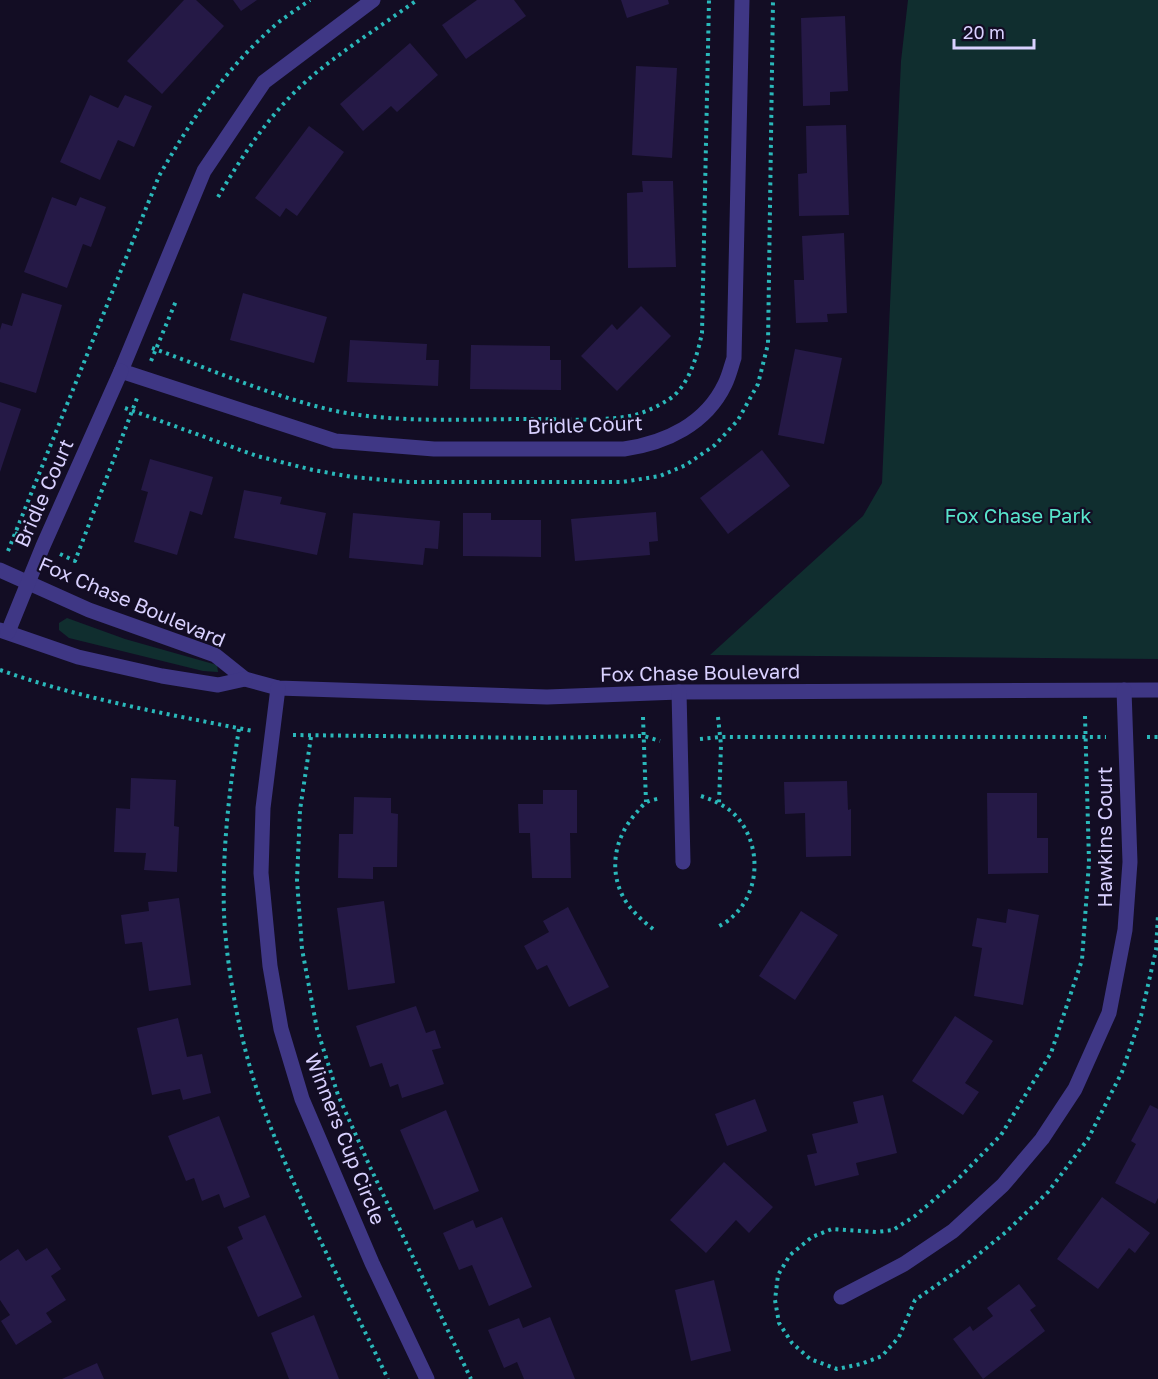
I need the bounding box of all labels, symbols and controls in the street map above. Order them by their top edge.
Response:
scale bar [954,12,1034,50]
text: 20 m [963,21,1005,43]
street label: Bridle Court [527,410,643,438]
street label: Bridle Court [9,435,78,550]
park label: Fox Chase Park [945,503,1092,527]
street label: Fox Chase Boulevard [35,551,229,651]
street label: Fox Chase Boulevard [600,658,800,686]
street label: Hawkins Court [1092,767,1116,907]
street label: Winners Cup Circle [301,1050,391,1228]

